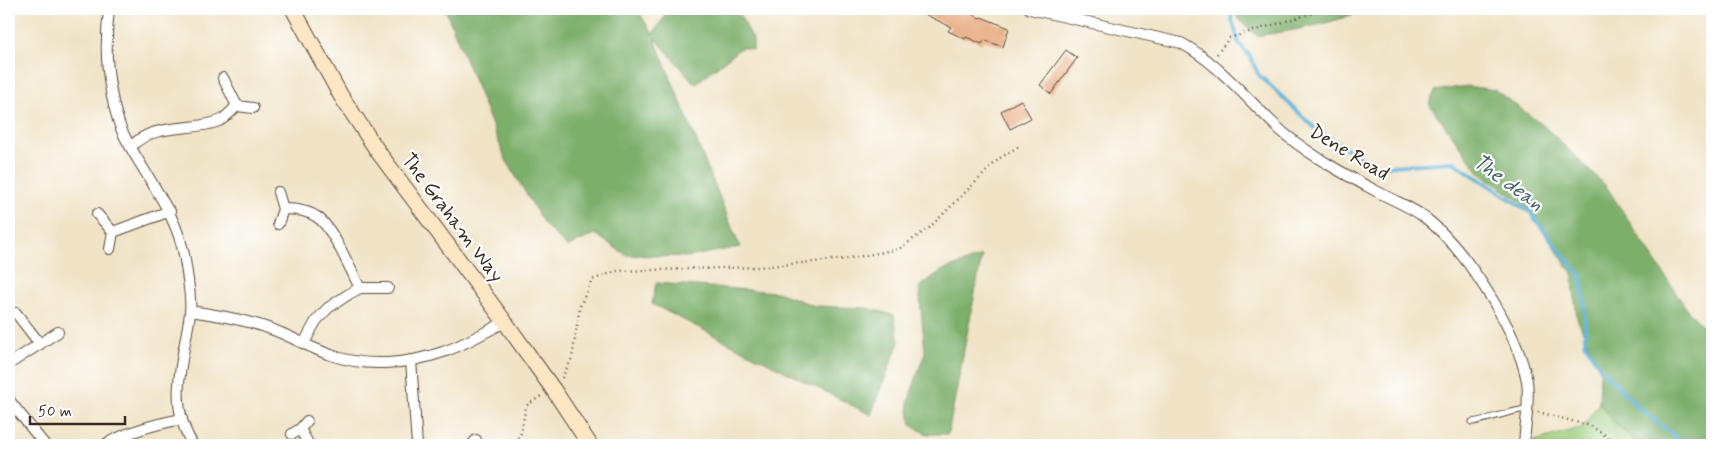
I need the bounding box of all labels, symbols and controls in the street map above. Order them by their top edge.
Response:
street label: Dene Road [1304,118,1394,188]
street label: The Graham Way [395,148,509,288]
water label: The dean [1467,148,1549,218]
scale bar [30,394,125,426]
text: 50 m [38,402,72,422]

